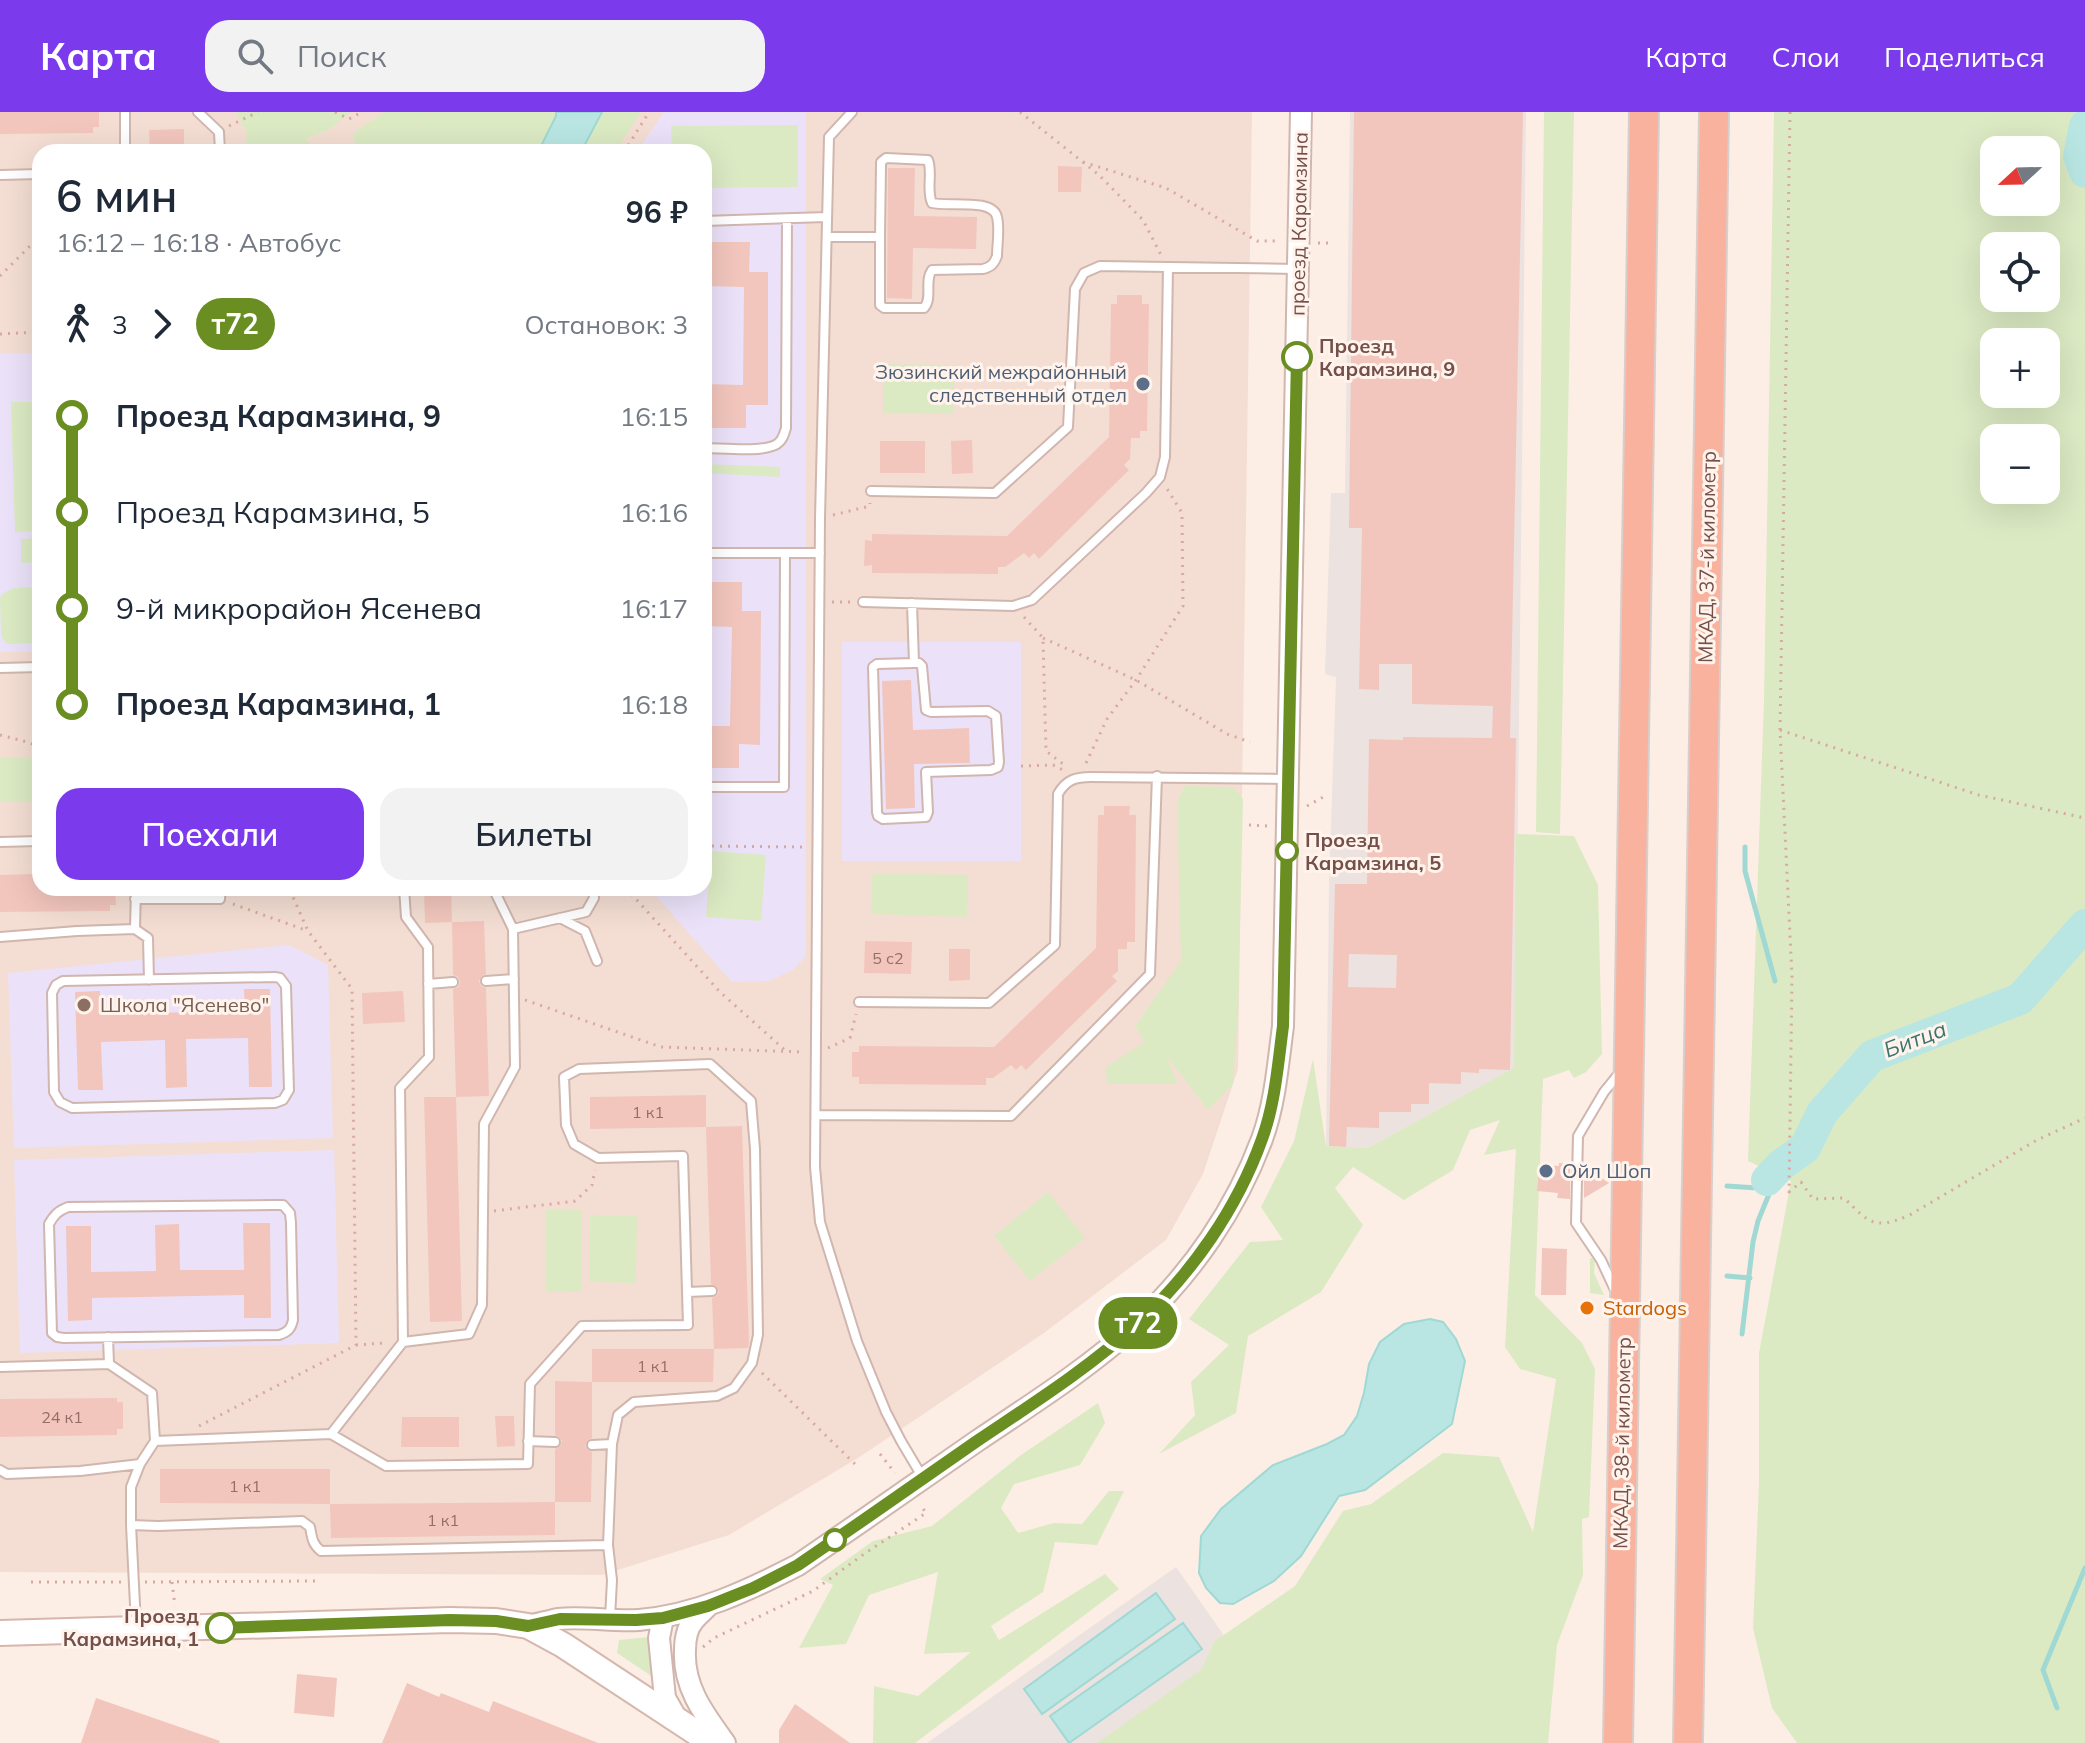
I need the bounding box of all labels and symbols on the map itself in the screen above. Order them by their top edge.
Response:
street label: проезд Карамзина [1284,132,1313,316]
north arrow [1980,136,2060,216]
place label: Проезд Карамзина, 9 [1319,333,1455,381]
marker: Проезд Карамзина, 9 [1282,342,1312,372]
place label: Зюзинский межрайонный следственный отдел [875,359,1127,407]
marker: Зюзинский межрайонный следственный отдел [1134,375,1152,393]
street label: МКАД, 37-й километр [1692,451,1721,663]
place label: Проезд Карамзина, 5 [1305,827,1441,875]
marker: Проезд Карамзина, 5 [1276,840,1298,862]
house number: 5 с2 [872,948,904,968]
place label: Школа "Ясенево" [100,992,269,1017]
marker: Школа "Ясенево" [75,996,93,1014]
water label: Битца [1880,1014,1950,1064]
house number: 1 к1 [632,1102,664,1122]
place label: Ойл Шоп [1562,1158,1651,1183]
marker: Ойл Шоп [1537,1162,1555,1180]
place label: Stardogs [1603,1295,1687,1320]
line badge: т72 [1092,1297,1184,1349]
marker: Stardogs [1578,1299,1596,1317]
street label: МКАД, 38-й километр [1607,1337,1636,1549]
house number: 1 к1 [637,1356,669,1376]
house number: 24 к1 [41,1407,83,1427]
house number: 1 к1 [229,1476,261,1496]
house number: 1 к1 [427,1510,459,1530]
unlabelled marker [824,1529,846,1551]
place label: Проезд Карамзина, 1 [63,1603,199,1651]
marker: Проезд Карамзина, 1 [206,1613,236,1643]

